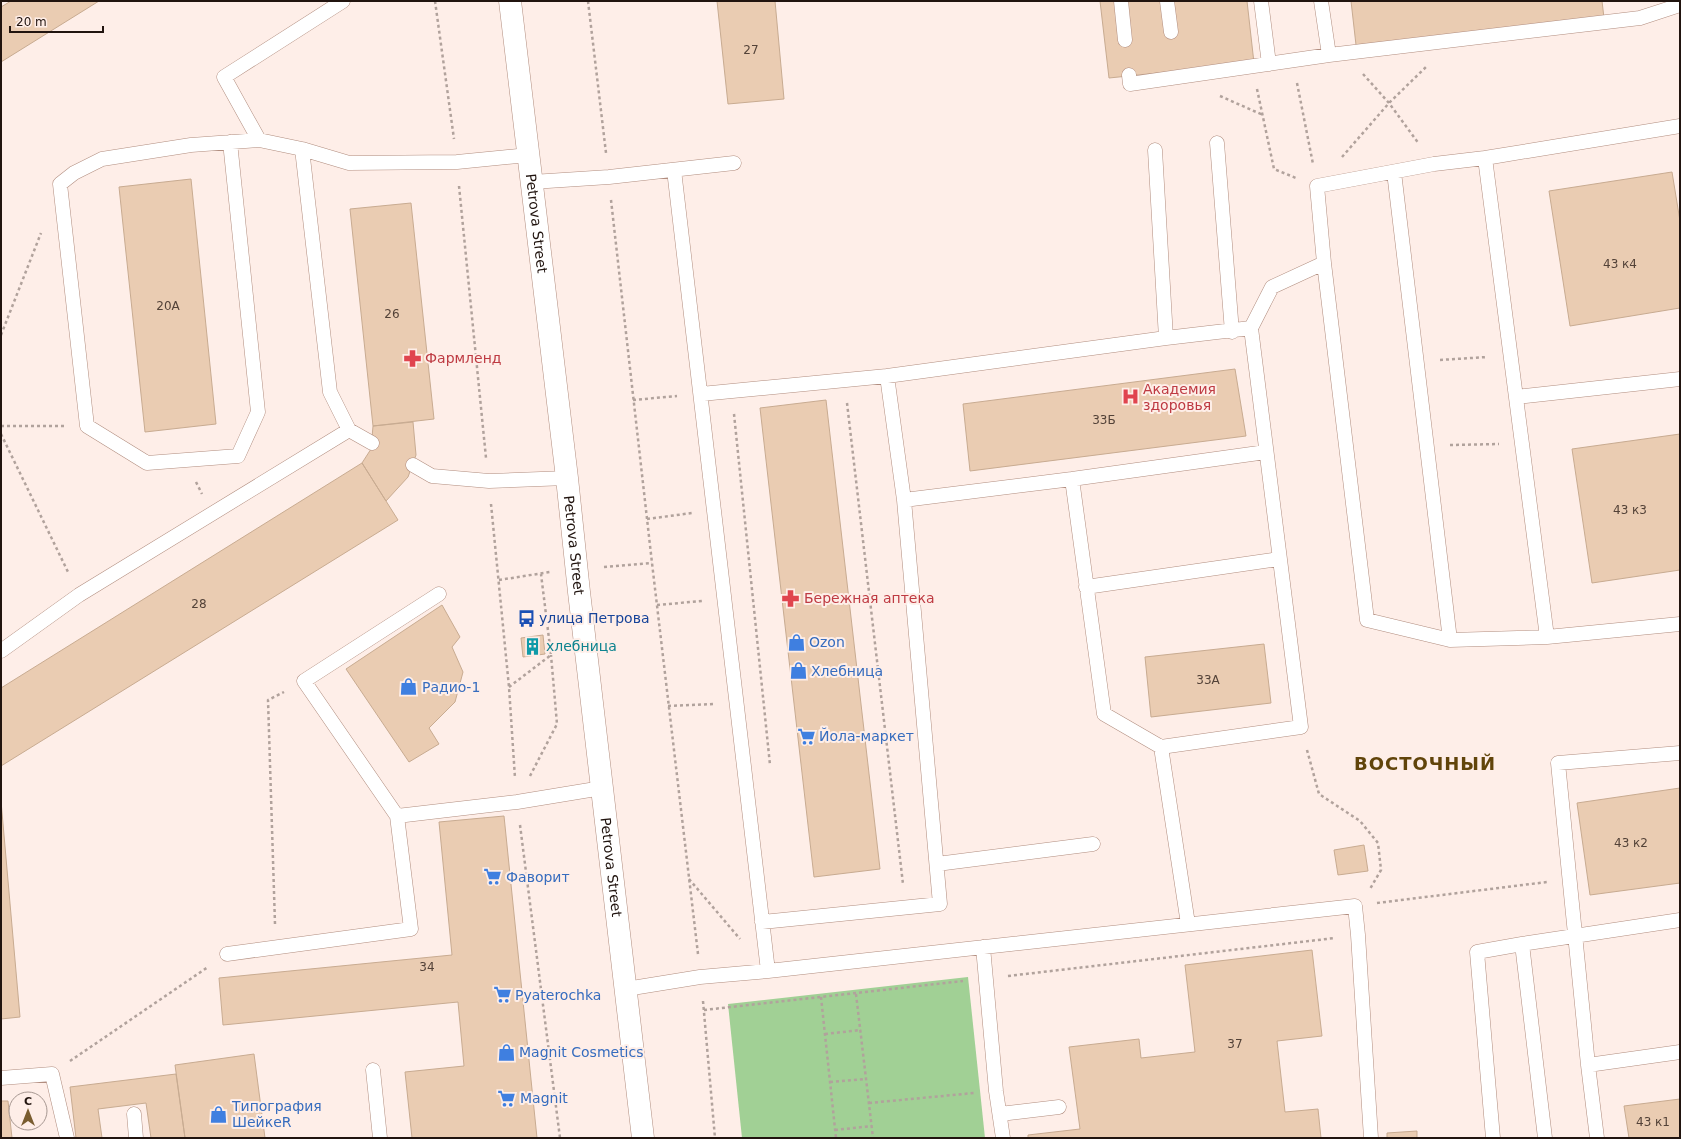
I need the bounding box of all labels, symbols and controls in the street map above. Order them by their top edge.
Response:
scale bar [10,8,103,34]
text: 20 m [16,15,47,29]
house number: 27 [743,43,759,57]
street label: Petrova Street [523,173,551,275]
house number: 43 к4 [1603,257,1637,271]
house number: 20А [156,299,181,313]
house number: 26 [384,307,400,321]
pharmacy icon: Фармленд [402,348,422,368]
place label: Фармленд [425,350,501,366]
place label: Академия здоровья [1143,381,1216,413]
hospital icon: Академия здоровья [1120,387,1140,407]
house number: 33Б [1092,413,1116,427]
street label: Petrova Street [561,495,587,596]
house number: 43 к3 [1613,503,1647,517]
pharmacy icon: Бережная аптека [781,588,801,608]
place label: Бережная аптека [804,590,934,606]
house number: 28 [191,597,207,611]
bus stop icon: улица Петрова [516,608,536,628]
place label: улица Петрова [539,610,649,626]
shop icon: Ozon [786,632,806,652]
place label: Ozon [809,634,845,650]
building icon: хлебница [523,636,543,656]
place label: хлебница [546,638,617,654]
shop icon: Хлебница [788,661,808,681]
place label: Хлебница [811,663,883,679]
house number: 33А [1196,673,1221,687]
shop icon: Радио-1 [399,677,419,697]
place label: Радио-1 [422,679,480,695]
supermarket icon: Йола-маркет [796,726,816,746]
place label: Йола-маркет [819,727,914,744]
district label: ВОСТОЧНЫЙ [1354,753,1496,774]
street label: Petrova Street [597,816,625,918]
house number: 43 к2 [1614,836,1648,850]
supermarket icon: Фаворит [483,867,503,887]
place label: Фаворит [506,869,570,885]
house number: 34 [419,960,435,974]
supermarket icon: Pyaterochka [492,985,512,1005]
place label: Pyaterochka [515,987,601,1003]
house number: 37 [1227,1037,1243,1051]
shop icon: Magnit Cosmetics [496,1042,516,1062]
place label: Magnit Cosmetics [519,1044,644,1060]
supermarket icon: Magnit [497,1088,517,1108]
place label: Magnit [520,1090,568,1106]
north arrow [8,1091,48,1131]
text: С [24,1095,32,1108]
place label: Типография ШейкеR [231,1098,322,1130]
shop icon: Типография ШейкеR [209,1104,229,1124]
house number: 43 к1 [1636,1115,1670,1129]

